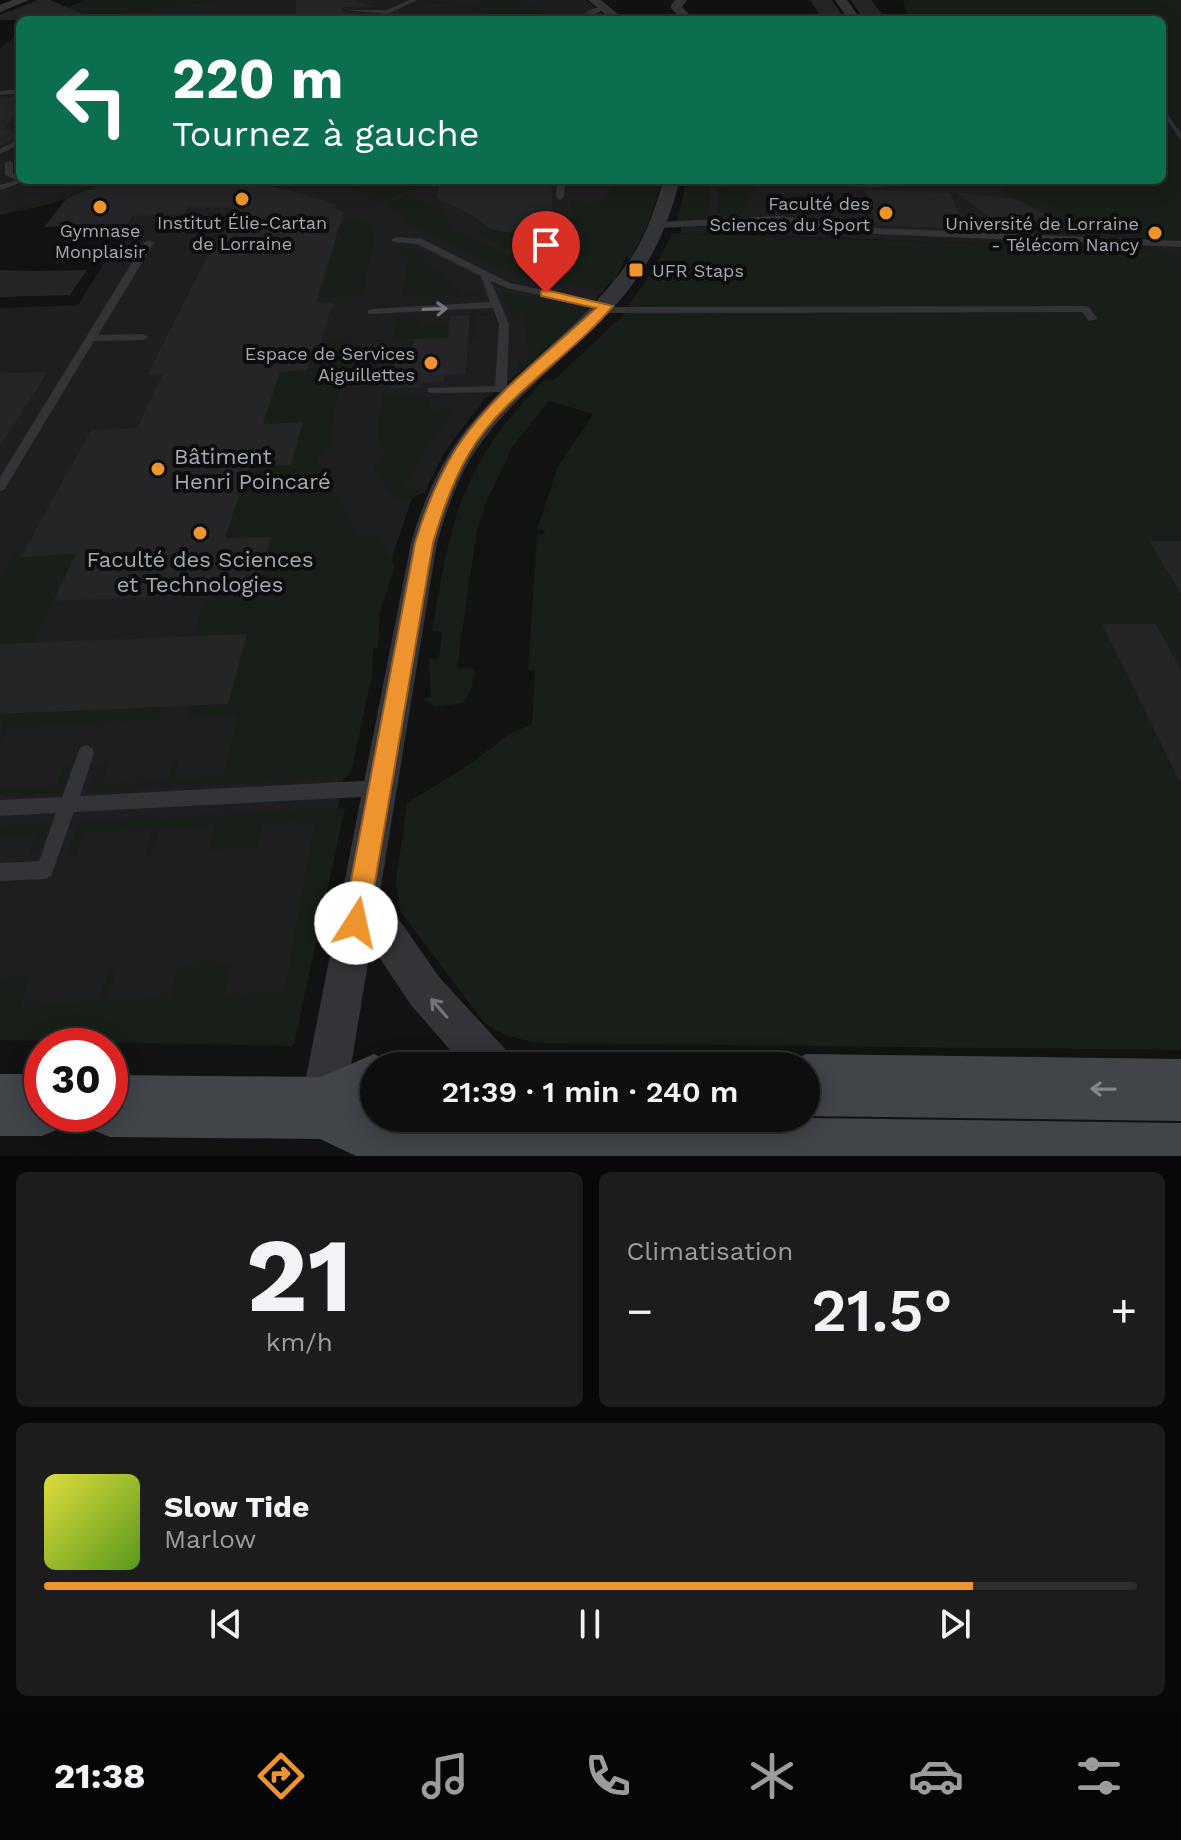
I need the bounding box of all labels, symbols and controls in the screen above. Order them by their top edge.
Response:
text: 220 m [172,46,344,112]
icon: left [40,48,144,152]
text: Tournez à gauche [172,113,480,155]
marker: Institut Élie-Cartan de Lorraine [233,190,251,208]
place label: Faculté des Sciences du Sport [710,193,870,235]
marker: Gymnase Monplaisir [91,198,109,216]
marker: Faculté des Sciences du Sport [877,204,895,222]
pin [512,211,580,293]
place label: Institut Élie-Cartan de Lorraine [157,212,327,254]
place label: Université de Lorraine - Télécom Nancy [945,213,1140,255]
place label: Gymnase Monplaisir [55,220,145,262]
icon: arrive [524,223,568,267]
marker: Université de Lorraine - Télécom Nancy [1146,224,1164,242]
place label: UFR Staps [652,260,744,281]
marker: UFR Staps [627,261,645,279]
one-way arrow [421,302,448,317]
place label: Espace de Services Aiguillettes [245,343,415,385]
marker: Espace de Services Aiguillettes [422,354,440,372]
place label: Bâtiment Henri Poincaré [174,444,331,494]
marker: Bâtiment Henri Poincaré [149,460,167,478]
marker: Faculté des Sciences et Technologies [191,524,209,542]
place label: Faculté des Sciences et Technologies [86,547,314,597]
position arrow [314,881,398,965]
one-way arrow [430,999,448,1019]
speed limit sign: 30 [24,1028,128,1132]
text: 21:39 · 1 min · 240 m [442,1074,738,1109]
one-way arrow [1090,1082,1117,1097]
text: 21 [246,1214,353,1336]
text: Climatisation [627,1236,793,1266]
text: 21.5° [811,1275,952,1346]
text: − [627,1285,653,1337]
text: + [1110,1285,1137,1337]
text: km/h [266,1327,333,1357]
text: Slow Tide [164,1489,309,1524]
text: Marlow [164,1524,256,1554]
icon: previous [204,1602,248,1646]
icon: pause [568,1602,612,1646]
icon: next [933,1602,977,1646]
icon: directions [253,1748,309,1804]
icon: music [417,1748,473,1804]
icon: phone [580,1748,636,1804]
icon: climate [744,1748,800,1804]
icon: car [908,1748,964,1804]
icon: filters [1071,1748,1127,1804]
text: 21:38 [54,1755,146,1797]

